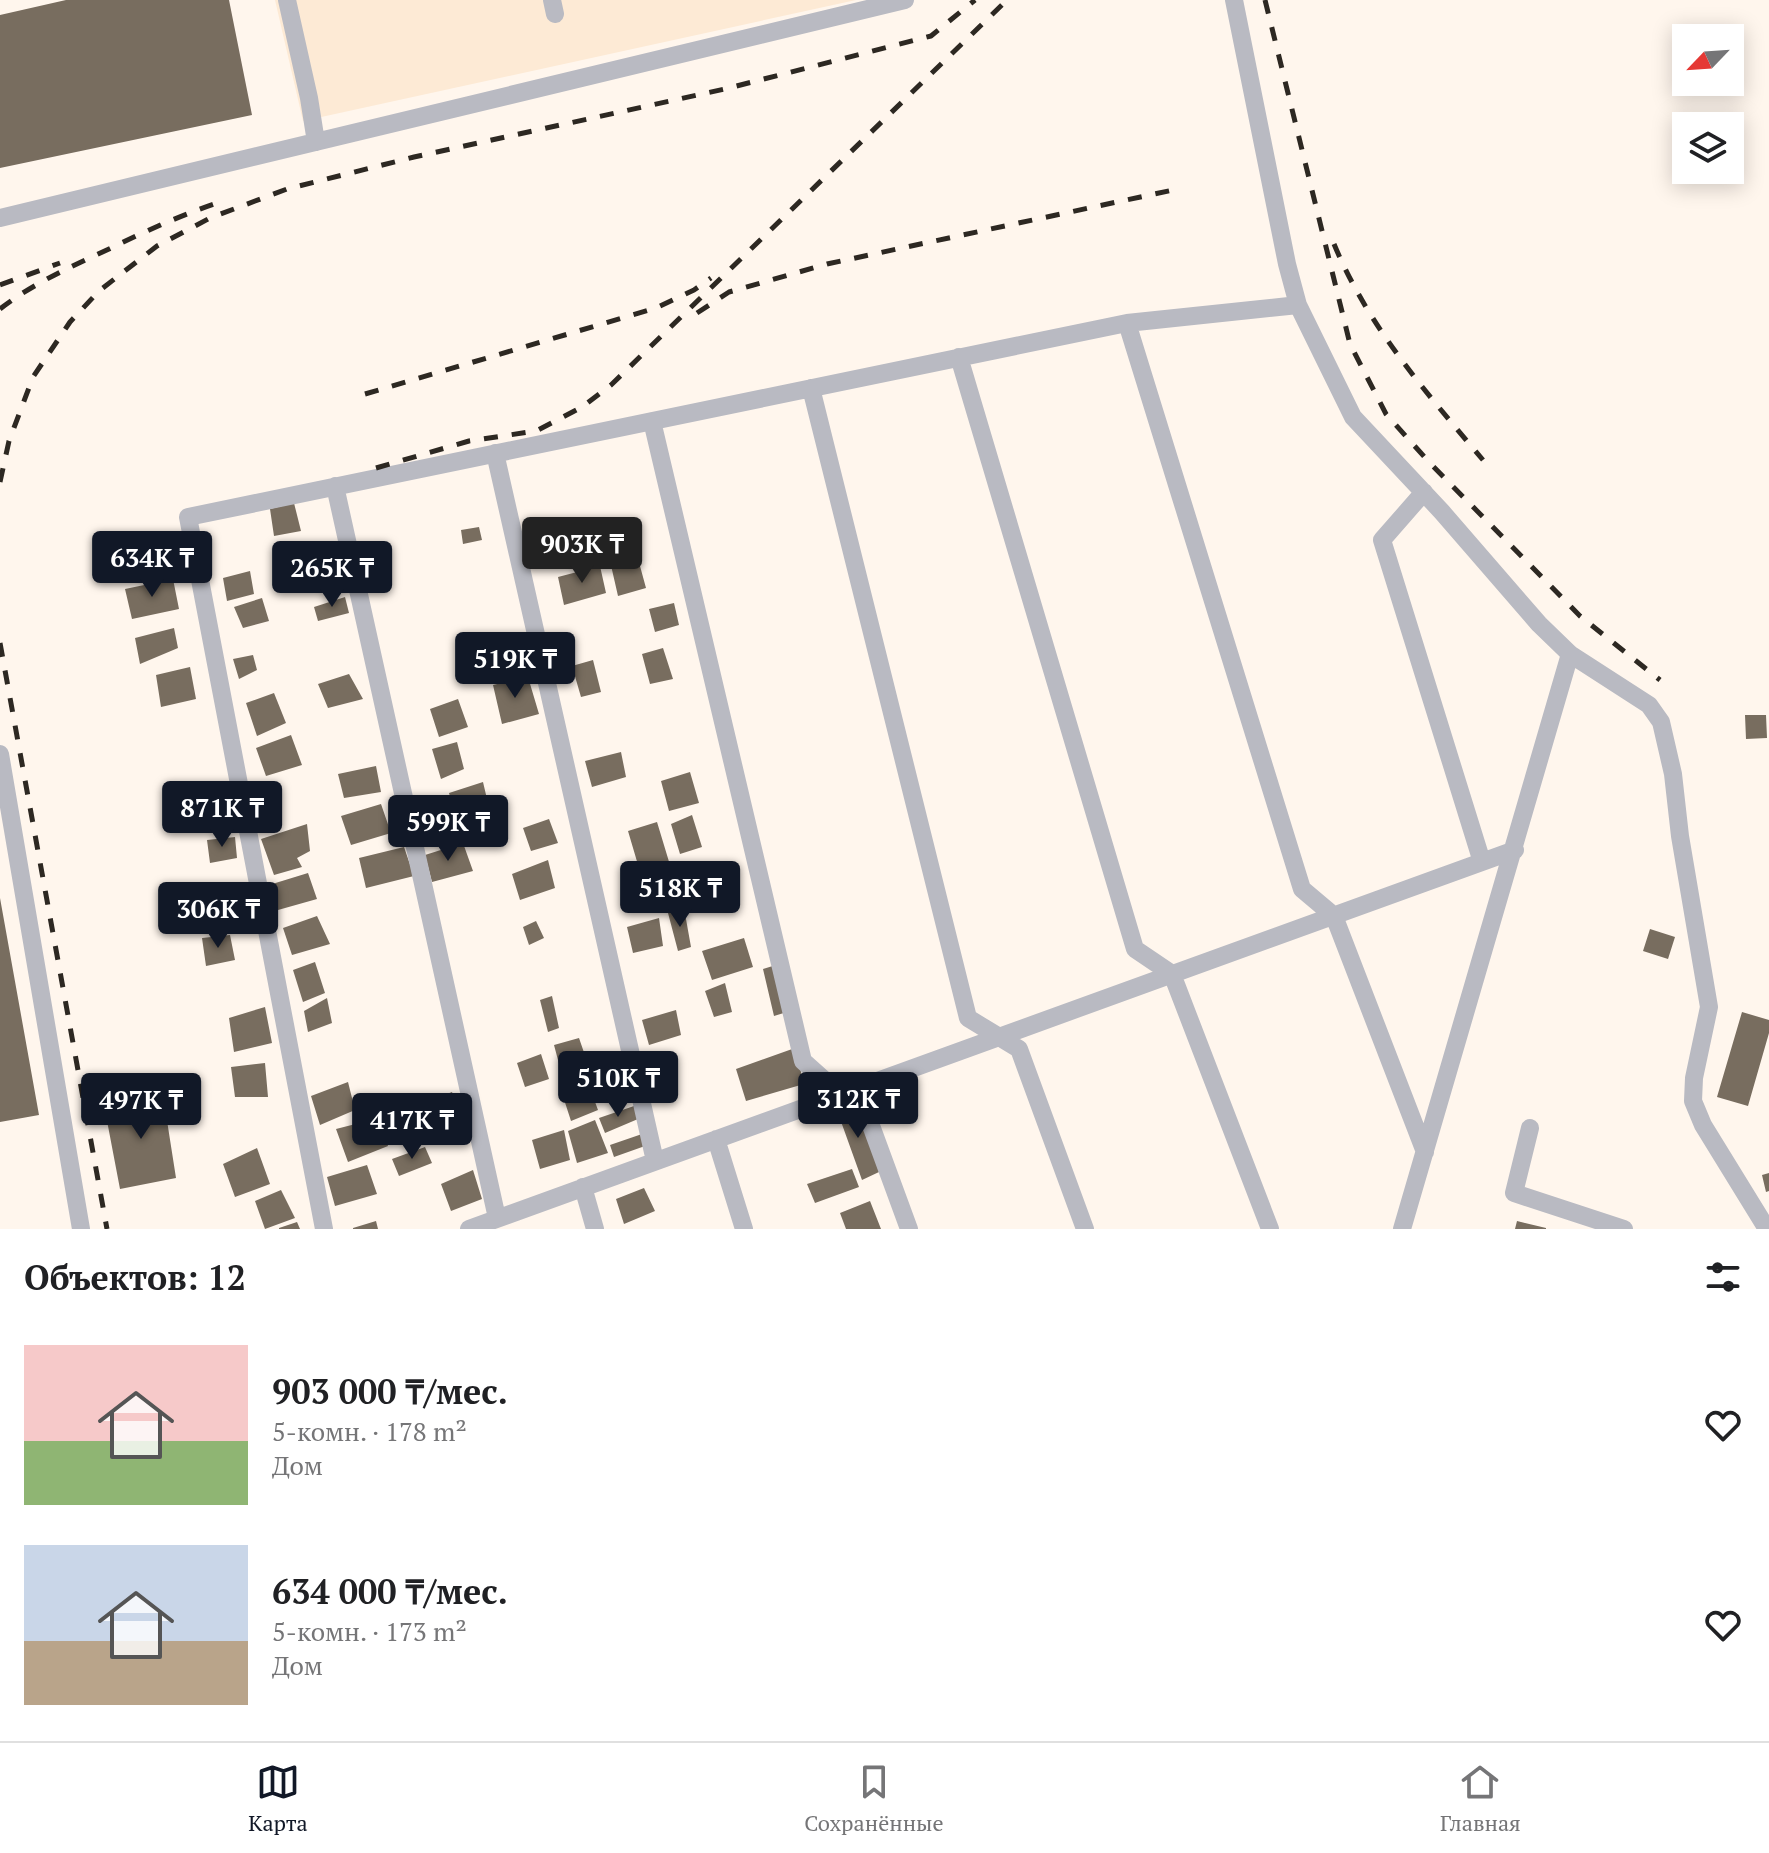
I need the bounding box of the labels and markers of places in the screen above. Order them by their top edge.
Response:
pin: 903K ₸ [517,517,647,585]
pin: 634K ₸ [87,531,217,599]
pin: 265K ₸ [267,541,397,609]
pin: 519K ₸ [450,632,580,700]
pin: 871K ₸ [157,781,287,849]
pin: 599K ₸ [383,795,513,863]
pin: 518K ₸ [615,861,745,929]
pin: 306K ₸ [153,882,283,950]
pin: 510K ₸ [553,1051,683,1119]
pin: 312K ₸ [793,1072,923,1140]
pin: 497K ₸ [76,1073,206,1141]
pin: 417K ₸ [347,1093,477,1161]

